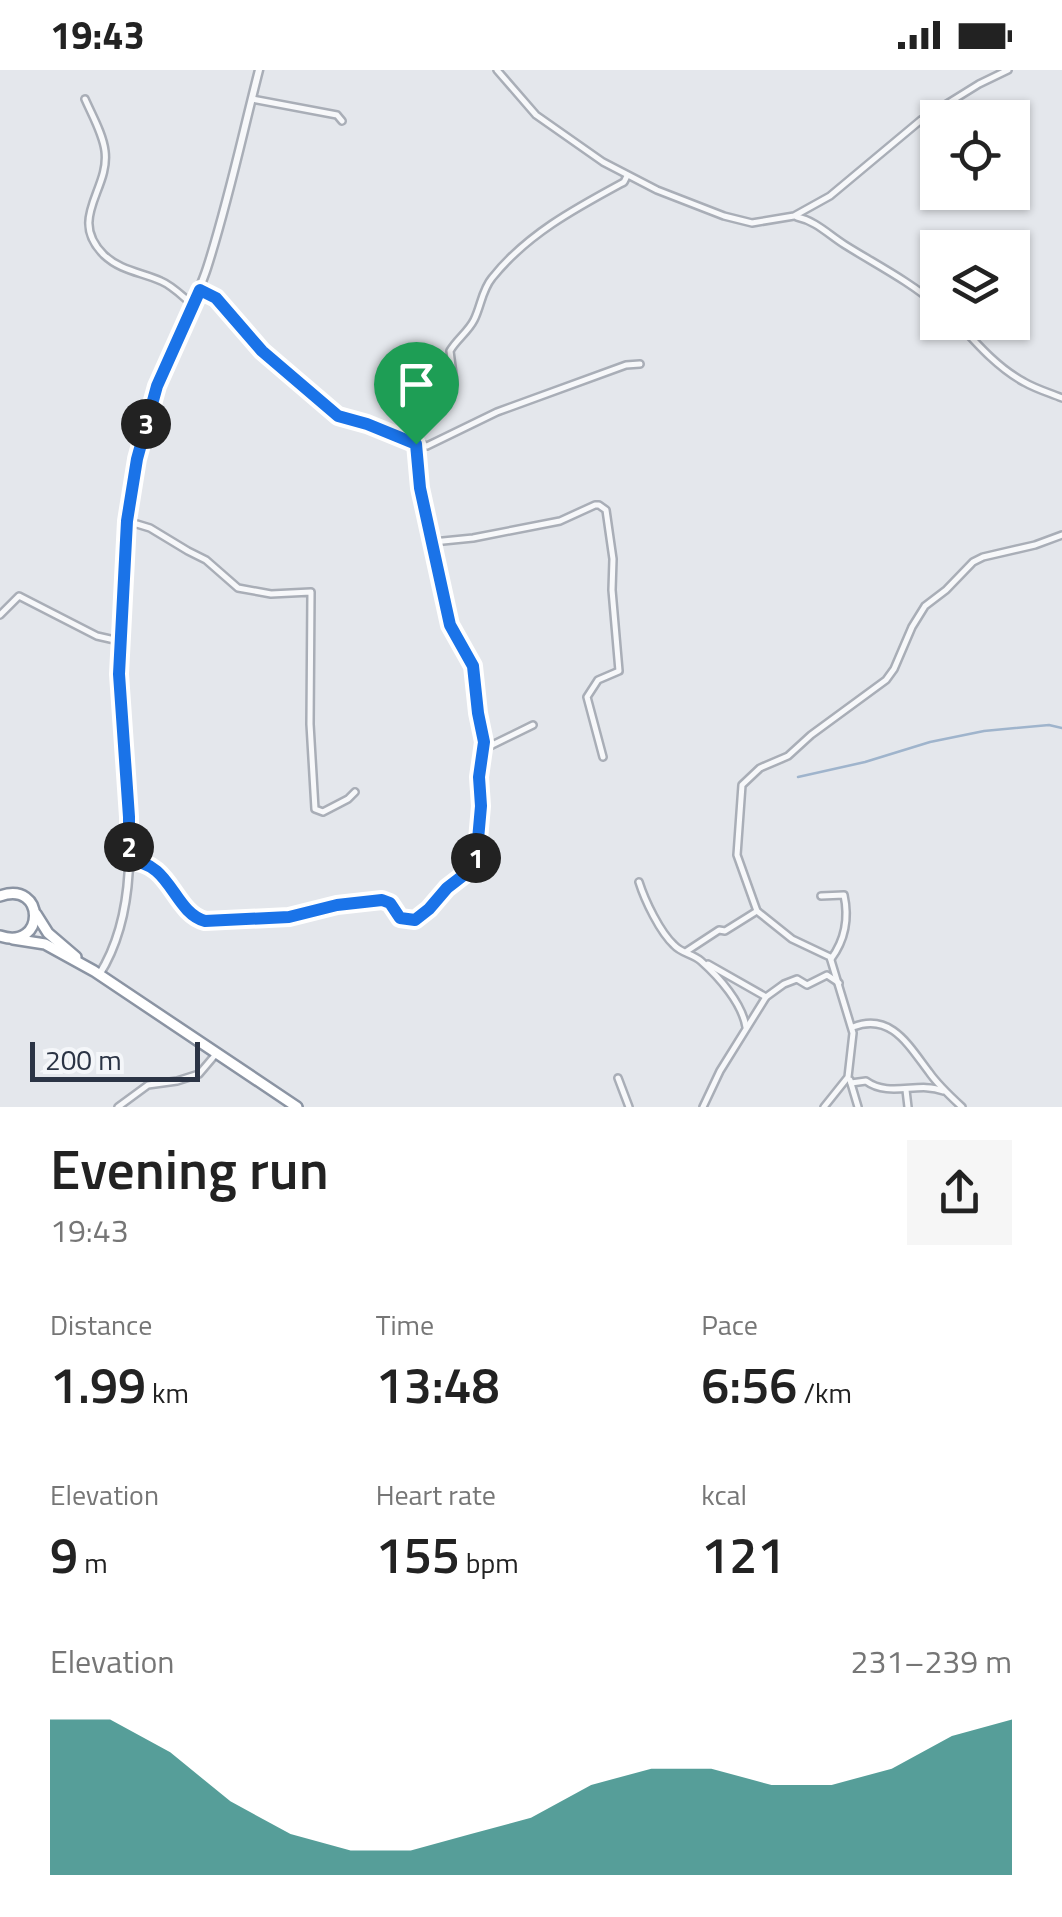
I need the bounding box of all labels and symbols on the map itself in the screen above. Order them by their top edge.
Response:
pin [374,342,459,445]
pin: 3 [121,399,171,449]
pin: 2 [104,822,154,872]
pin: 1 [451,833,501,883]
scale bar [30,1037,200,1081]

